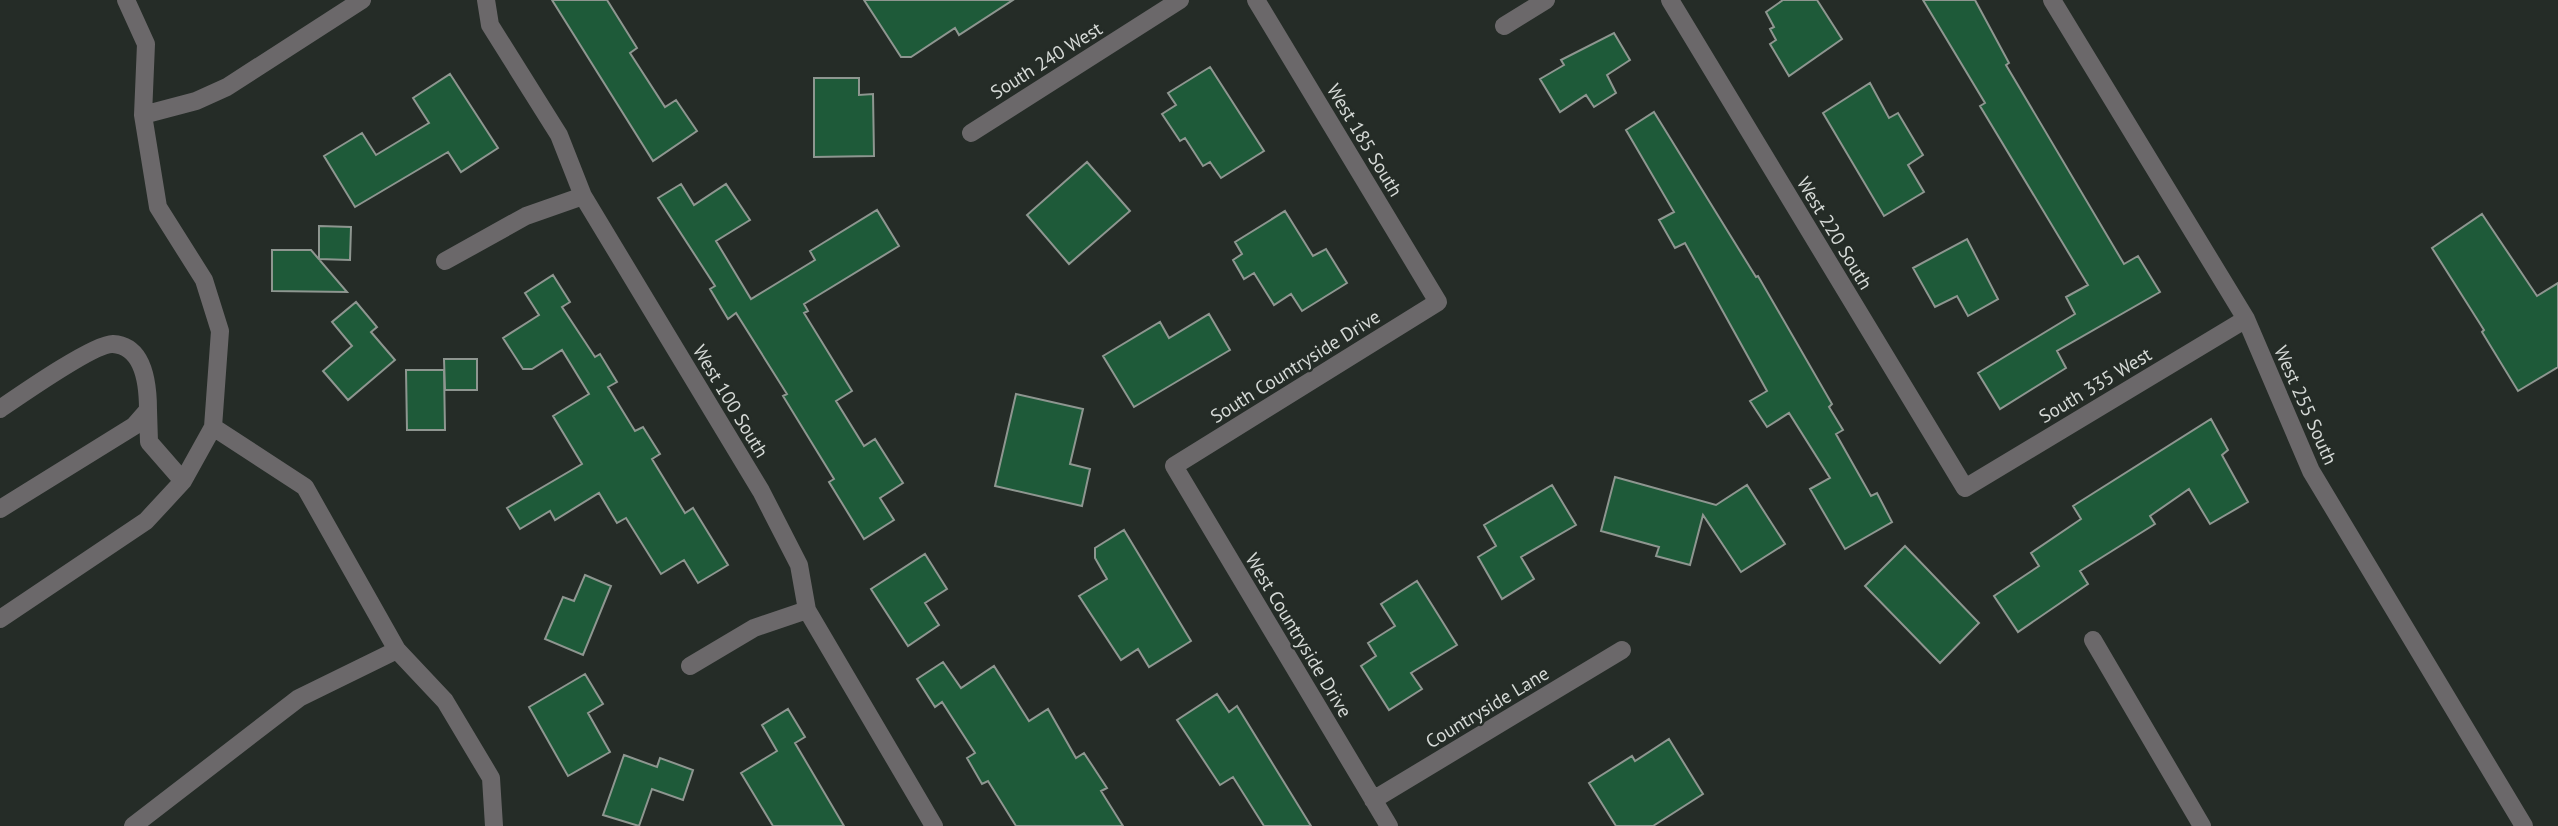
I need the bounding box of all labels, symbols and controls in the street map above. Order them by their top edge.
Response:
street label: South 240 West [986,16,1107,104]
street label: West 185 South [1322,79,1408,201]
street label: West 220 South [1792,172,1878,294]
street label: South Countryside Drive [1206,304,1384,428]
street label: West 100 South [688,340,774,462]
street label: South 335 West [2034,342,2156,428]
street label: West 255 South [2269,342,2343,468]
street label: West Countryside Drive [1240,548,1358,722]
street label: Countryside Lane [1421,661,1553,753]

